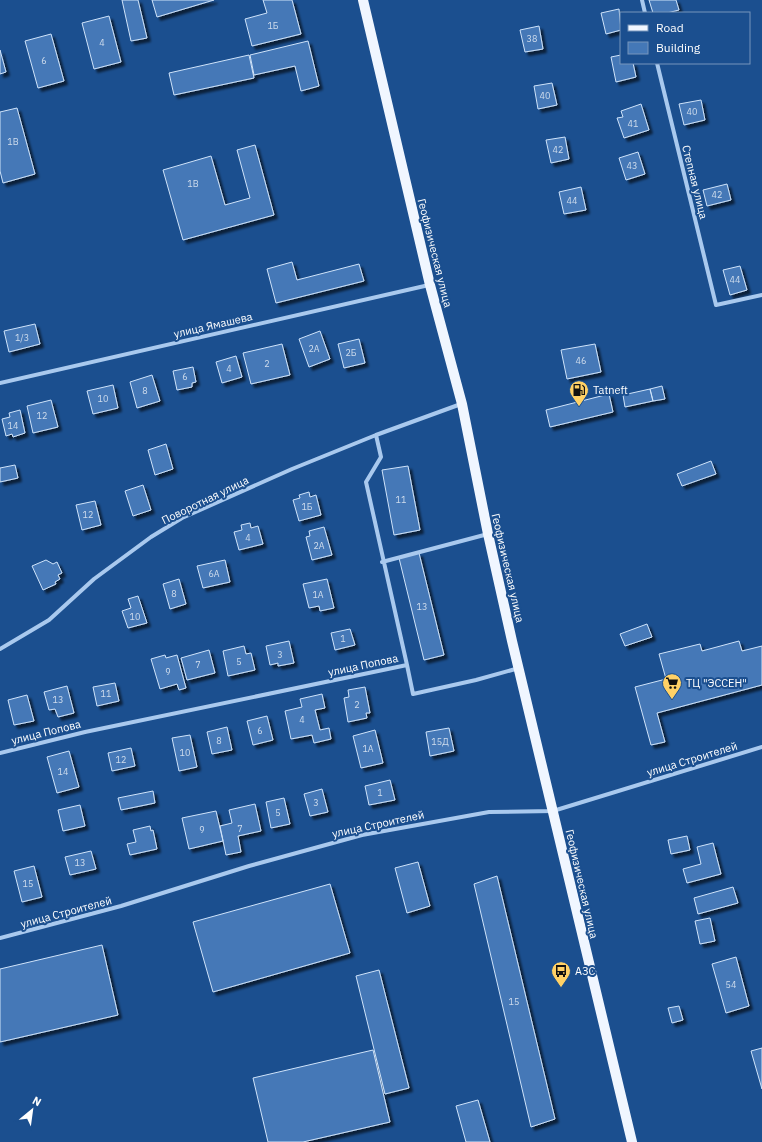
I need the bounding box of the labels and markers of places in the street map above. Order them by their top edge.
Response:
fuel station icon: Tatneft [568,379,590,407]
place label: Tatneft [593,383,628,397]
supermarket icon: ТЦ "ЭССЕН" [661,672,683,700]
place label: ТЦ "ЭССЕН" [686,676,747,690]
bus stop icon: АЗС [550,960,572,988]
place label: АЗС [575,964,596,978]

